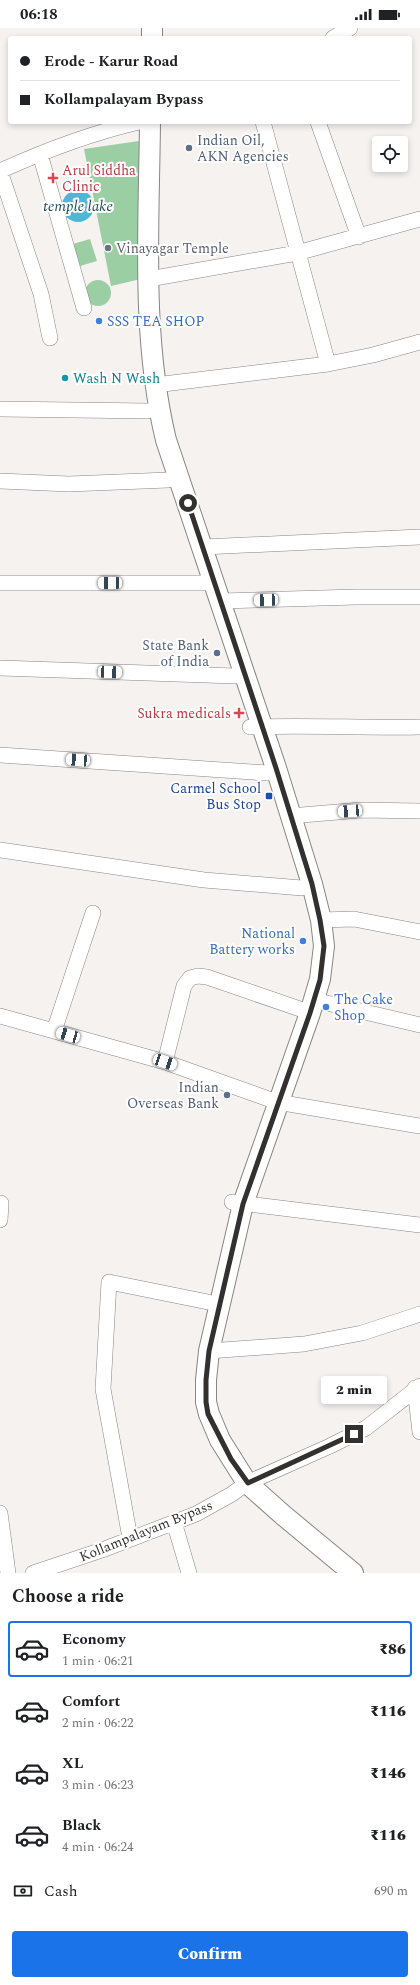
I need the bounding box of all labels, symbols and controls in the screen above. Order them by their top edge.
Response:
text: 06:18 [20,3,58,26]
text: Erode - Karur Road [44,50,178,73]
text: Kollampalayam Bypass [44,88,203,111]
place label: Indian Oil, AKN Agencies [197,130,289,167]
map controls [372,136,408,172]
button: locate [372,136,408,172]
marker: Indian Oil, AKN Agencies [184,143,194,153]
place label: Arul Siddha Clinic [62,160,136,197]
marker: Arul Siddha Clinic [47,172,59,184]
water label: temple lake [43,195,113,218]
place label: Vinayagar Temple [116,238,229,259]
marker: Vinayagar Temple [103,243,113,253]
place label: SSS TEA SHOP [107,311,204,332]
marker: SSS TEA SHOP [94,316,104,326]
place label: Wash N Wash [73,368,160,389]
marker: Wash N Wash [60,373,70,383]
route start [179,494,197,512]
car [98,577,122,589]
car [254,594,278,606]
place label: State Bank of India [142,635,209,672]
marker: State Bank of India [212,648,222,658]
car [98,666,122,678]
place label: Sukra medicals [137,703,231,724]
marker: Sukra medicals [234,708,244,718]
car [66,753,90,767]
place label: Carmel School Bus Stop [170,778,261,815]
marker: Carmel School Bus Stop [264,791,274,801]
car [338,804,362,818]
place label: National Battery works [209,923,295,960]
marker: National Battery works [298,936,308,946]
place label: The Cake Shop [334,989,393,1026]
marker: The Cake Shop [321,1002,331,1012]
car [55,1026,81,1044]
car [152,1052,178,1072]
place label: Indian Overseas Bank [127,1077,219,1114]
marker: Indian Overseas Bank [222,1090,232,1100]
callout: 2 min [321,1376,387,1404]
text: 2 min [336,1380,372,1400]
route end [345,1425,363,1443]
street label: Kollampalayam Bypass [76,1495,216,1567]
text: Choose a ride [12,1583,124,1610]
text: Economy [62,1628,126,1651]
icon: car [14,1631,50,1667]
text: ₹86 [379,1638,406,1661]
text: 1 min · 06:21 [62,1651,134,1671]
text: Comfort [62,1690,120,1713]
icon: car [14,1693,50,1729]
text: ₹116 [370,1700,406,1723]
text: 2 min · 06:22 [62,1713,134,1733]
text: XL [62,1752,83,1775]
icon: car [14,1755,50,1791]
text: ₹146 [370,1762,406,1785]
text: 3 min · 06:23 [62,1775,134,1795]
text: Black [62,1814,101,1837]
icon: car [14,1817,50,1853]
text: ₹116 [370,1824,406,1847]
text: 4 min · 06:24 [62,1837,134,1857]
icon: cash [12,1880,34,1902]
text: Cash [44,1880,77,1903]
text: 690 m [374,1881,408,1901]
button: Confirm [12,1931,408,1977]

